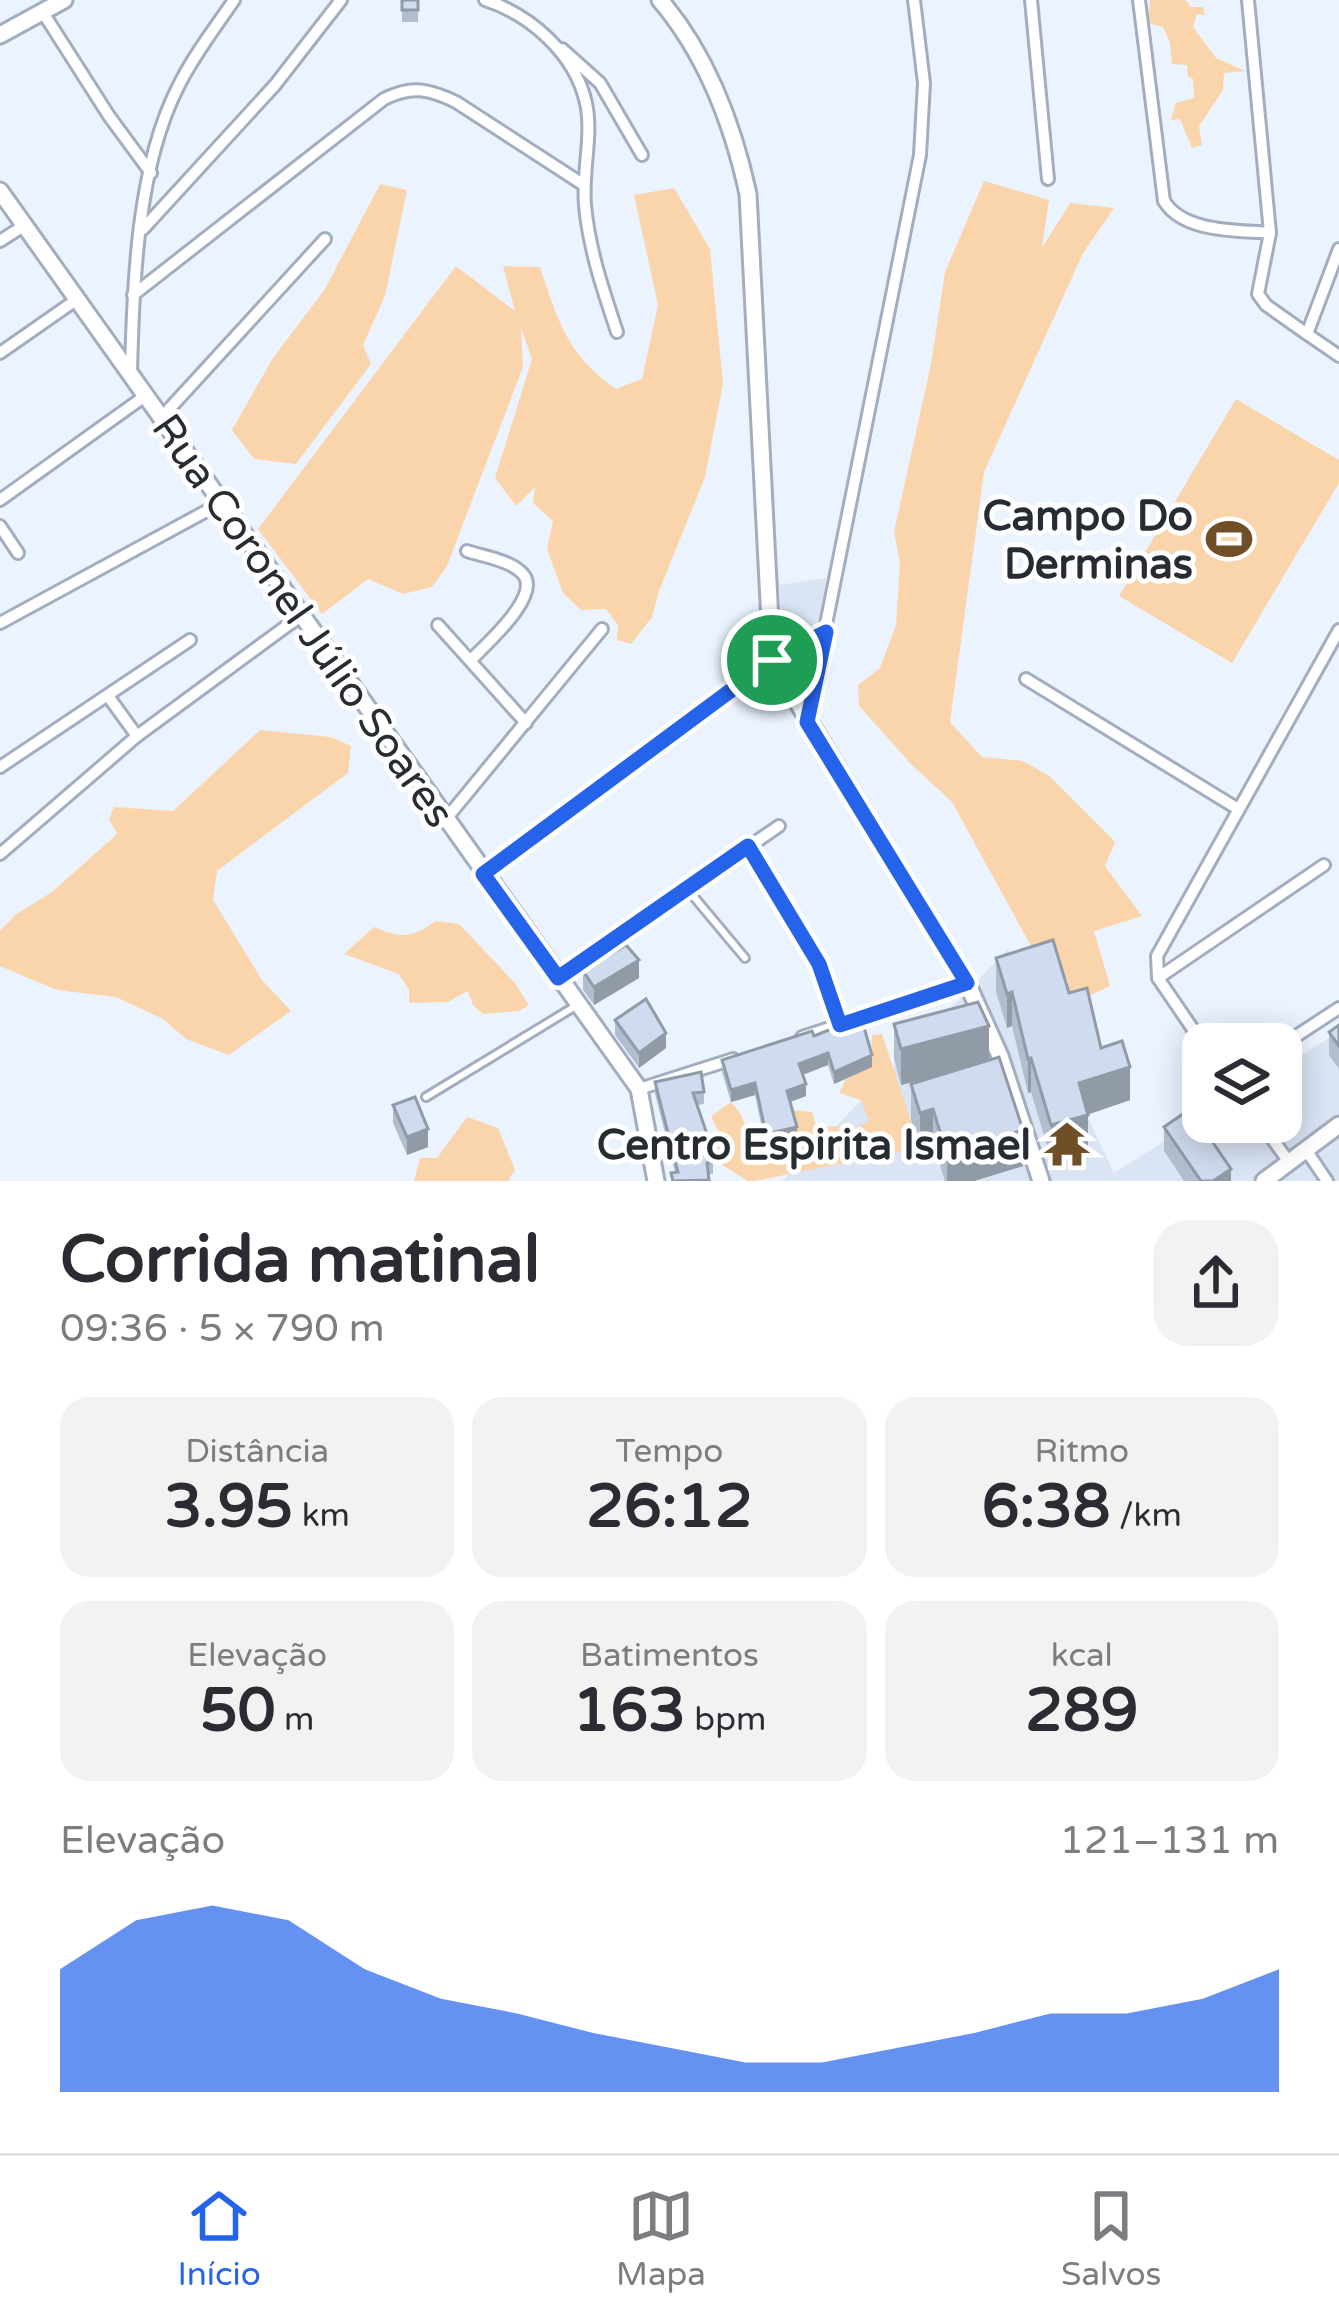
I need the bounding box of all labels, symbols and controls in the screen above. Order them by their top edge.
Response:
street label: Rua Coronel Júlio Soares [141,404,465,837]
place label: Campo Do Derminas [982,491,1193,590]
sports icon: Campo Do Derminas [1204,514,1254,564]
pin [721,609,823,711]
icon: arrive [739,627,805,693]
map controls [1182,1023,1302,1143]
button: layers [1182,1023,1302,1143]
temple icon: Centro Espirita Ismael [1042,1119,1092,1169]
place label: Centro Espirita Ismael [597,1120,1031,1171]
text: Corrida matinal [60,1220,540,1300]
button: share [1153,1220,1279,1346]
text: 09:36 · 5 × 790 m [60,1305,385,1352]
text: Distância [185,1432,329,1471]
text: Tempo [616,1432,723,1471]
text: Ritmo [1034,1432,1129,1471]
text: 3.95 [164,1471,293,1543]
text: 26:12 [586,1471,753,1543]
text: 6:38 [982,1471,1110,1543]
text: km [293,1496,350,1535]
text: /km [1110,1496,1182,1535]
text: Elevação [187,1636,327,1675]
text: Batimentos [580,1636,759,1675]
text: kcal [1051,1636,1113,1675]
text: 50 [200,1675,275,1747]
text: 163 [573,1675,686,1747]
text: 289 [1025,1675,1138,1747]
text: m [275,1700,314,1739]
text: bpm [686,1700,766,1739]
text: Elevação [60,1817,225,1864]
text: 121–131 m [1059,1817,1279,1864]
tab: Início [178,2183,261,2294]
tab: Mapa [616,2183,706,2294]
tab: Salvos [1061,2183,1161,2294]

